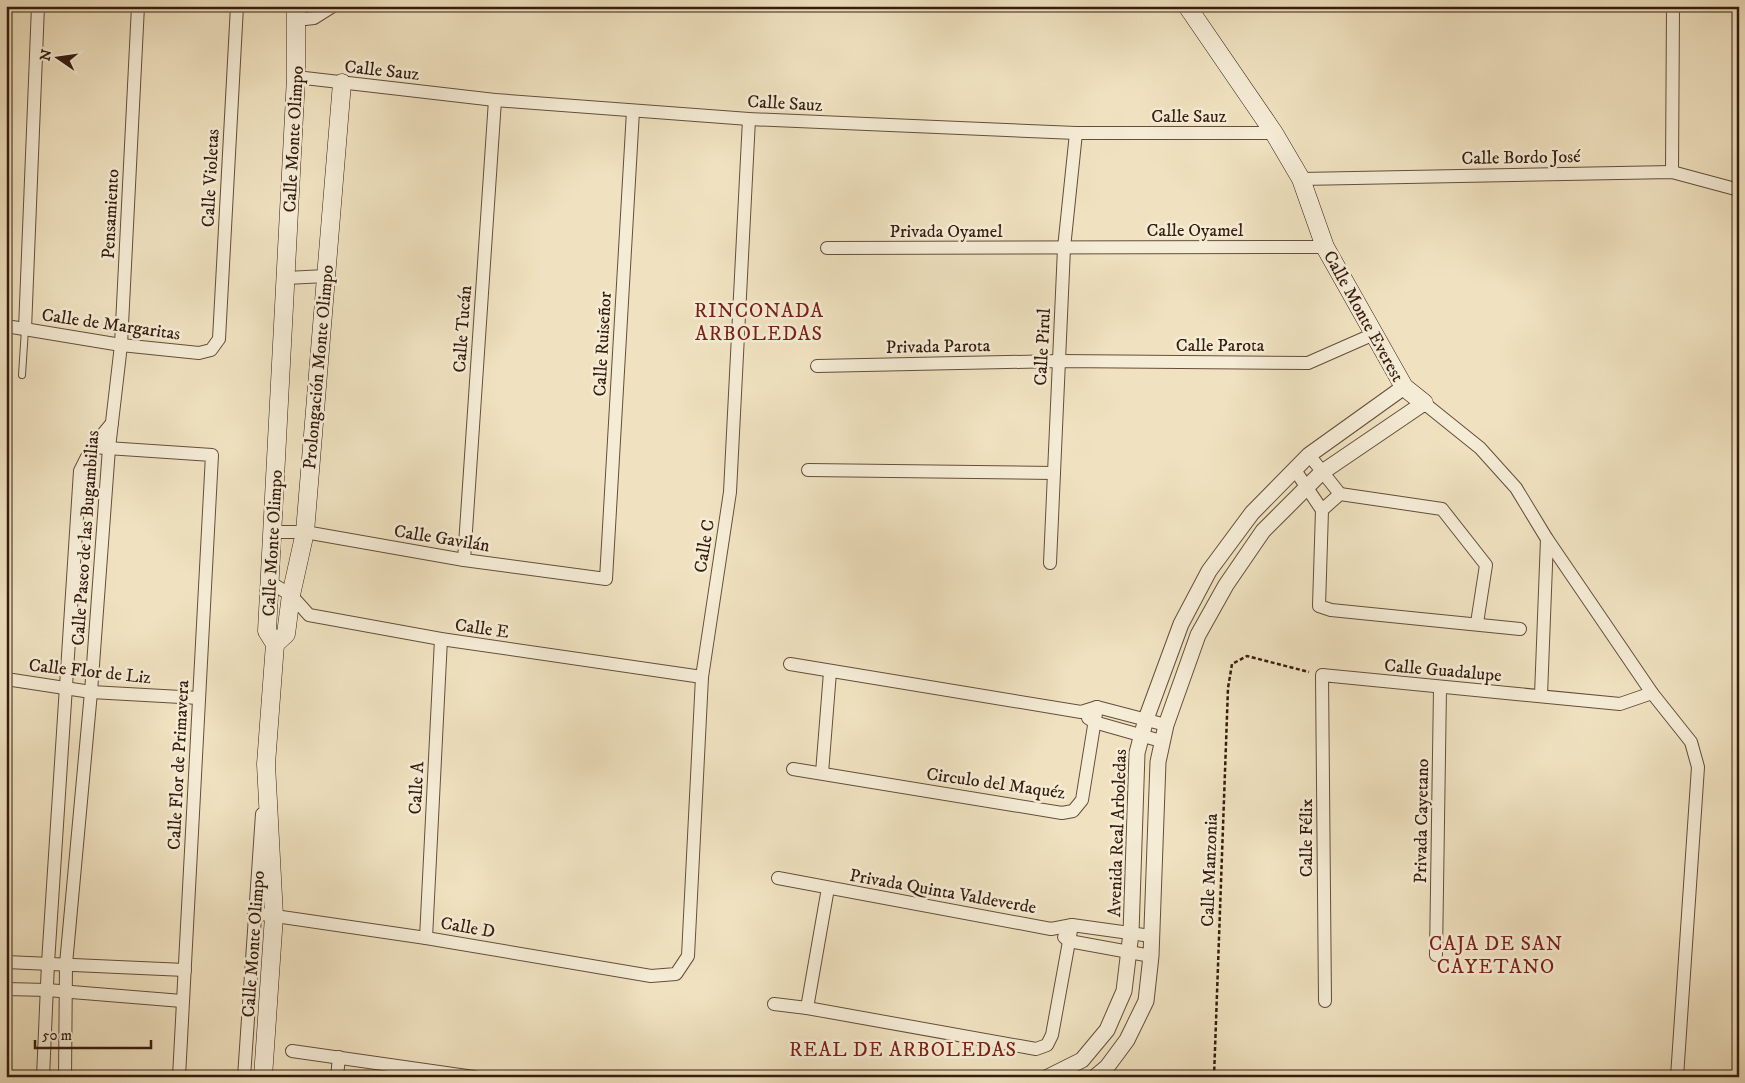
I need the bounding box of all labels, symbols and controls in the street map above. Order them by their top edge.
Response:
north arrow [32,32,82,82]
text: N [36,47,56,63]
street label: Calle Sauz [343,56,421,86]
street label: Calle Monte Olimpo [279,65,309,213]
street label: Calle Sauz [747,91,823,117]
street label: Calle Sauz [1151,106,1227,128]
street label: Calle Violetas [197,128,225,228]
street label: Calle Bordo José [1461,146,1581,170]
street label: Pensamiento [98,168,124,260]
street label: Calle Oyamel [1147,220,1244,242]
street label: Privada Oyamel [889,221,1003,243]
street label: Calle Monte Everest [1318,247,1408,386]
street label: Prolongación Monte Olimpo [299,264,339,470]
street label: Calle Tucán [449,284,477,373]
street label: Calle Ruiseñor [589,291,617,397]
district label: RINCONADA ARBOLEDAS [694,299,824,347]
street label: Calle de Margaritas [40,304,182,346]
street label: Calle Pirul [1030,307,1056,386]
street label: Privada Parota [885,335,991,359]
street label: Calle Parota [1176,335,1265,357]
street label: Calle Paseo de las Bugambilias [67,430,104,646]
street label: Calle Monte Olimpo [258,469,288,617]
street label: Calle C [690,518,720,574]
street label: Calle Gavilán [392,521,492,558]
street label: Calle E [453,614,511,644]
street label: Calle Flor de Liz [28,655,152,689]
street label: Calle Guadalupe [1383,655,1503,687]
street label: Calle Flor de Primavera [164,679,194,851]
street label: Avenida Real Arboledas [1104,749,1132,917]
street label: Privada Cayetano [1410,758,1434,884]
street label: Calle A [405,760,429,815]
street label: Circulo del Maquéz [925,763,1067,805]
street label: Calle Félix [1296,799,1318,877]
street label: Calle Manzonia [1197,813,1223,927]
street label: Privada Quinta Valdeverde [848,865,1038,919]
street label: Calle Monte Olimpo [238,870,270,1018]
street label: Calle D [439,912,497,944]
district label: CAJA DE SAN CAYETANO [1429,932,1563,980]
scale bar [35,1018,151,1050]
text: 50 m [42,1026,72,1045]
district label: REAL DE ARBOLEDAS [789,1038,1017,1063]

